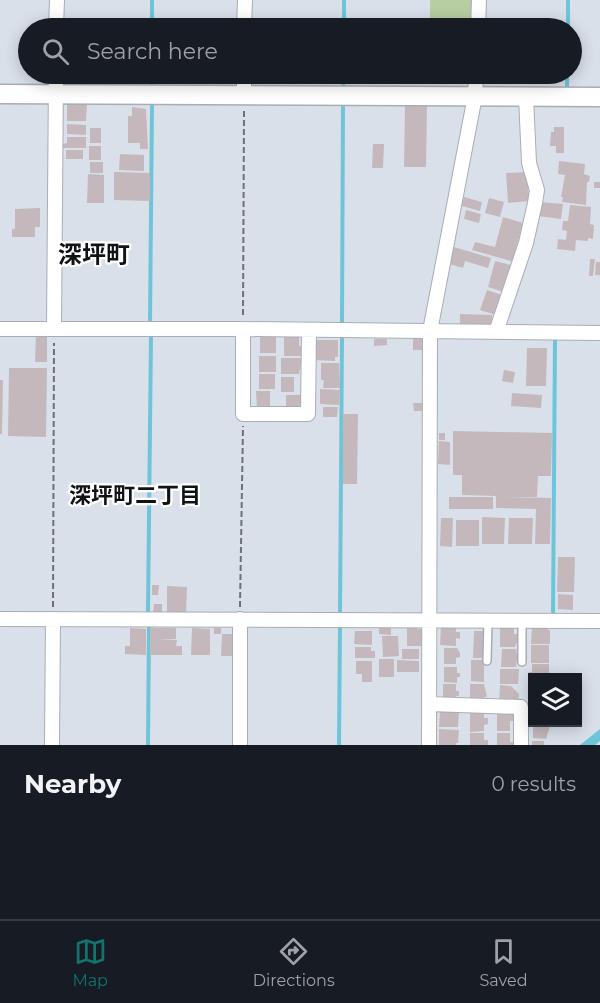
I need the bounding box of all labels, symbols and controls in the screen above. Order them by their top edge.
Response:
search box [18,18,582,84]
icon: search [39,35,72,68]
text: Search here [87,38,218,65]
district label: 深坪町 [58,240,130,269]
district label: 深坪町二丁目 [69,482,201,509]
map controls [528,673,582,727]
button: layers [528,673,582,727]
text: Nearby [24,768,121,800]
text: 0 results [491,772,576,796]
tab: Map [72,935,108,990]
tab: Directions [253,935,335,990]
tab: Saved [480,935,528,990]

